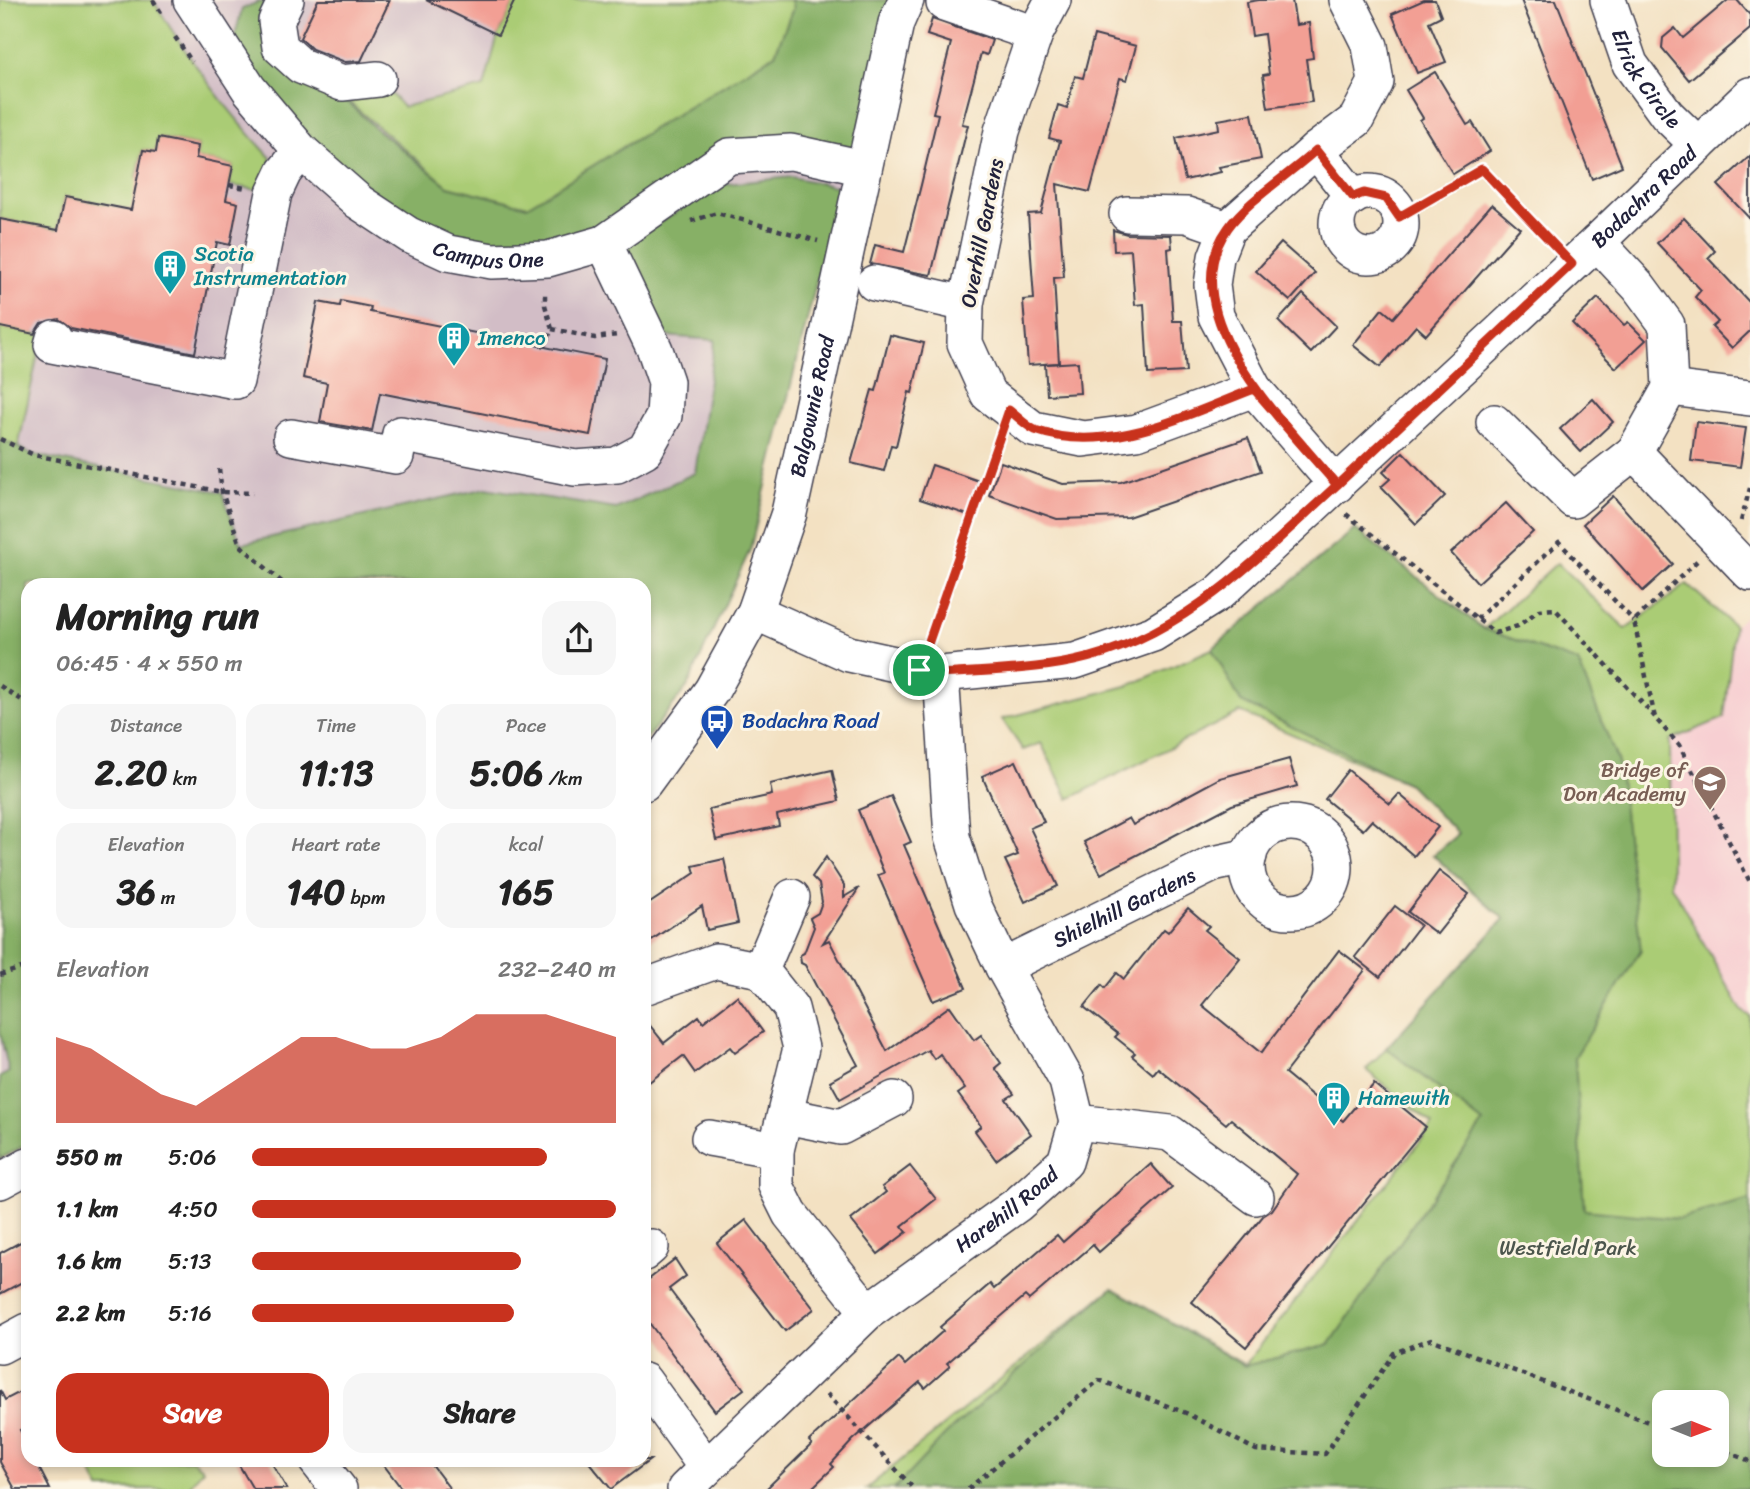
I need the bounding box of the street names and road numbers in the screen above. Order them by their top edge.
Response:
street label: Elrick Circle [1600,23,1690,138]
street label: Bodachra Road [1582,134,1708,258]
street label: Overhill Gardens [949,155,1015,311]
street label: Campus One [427,230,544,280]
street label: Balgownie Road [778,330,847,481]
street label: Shielhill Gardens [1046,856,1203,959]
street label: Harehill Road [946,1155,1069,1263]

